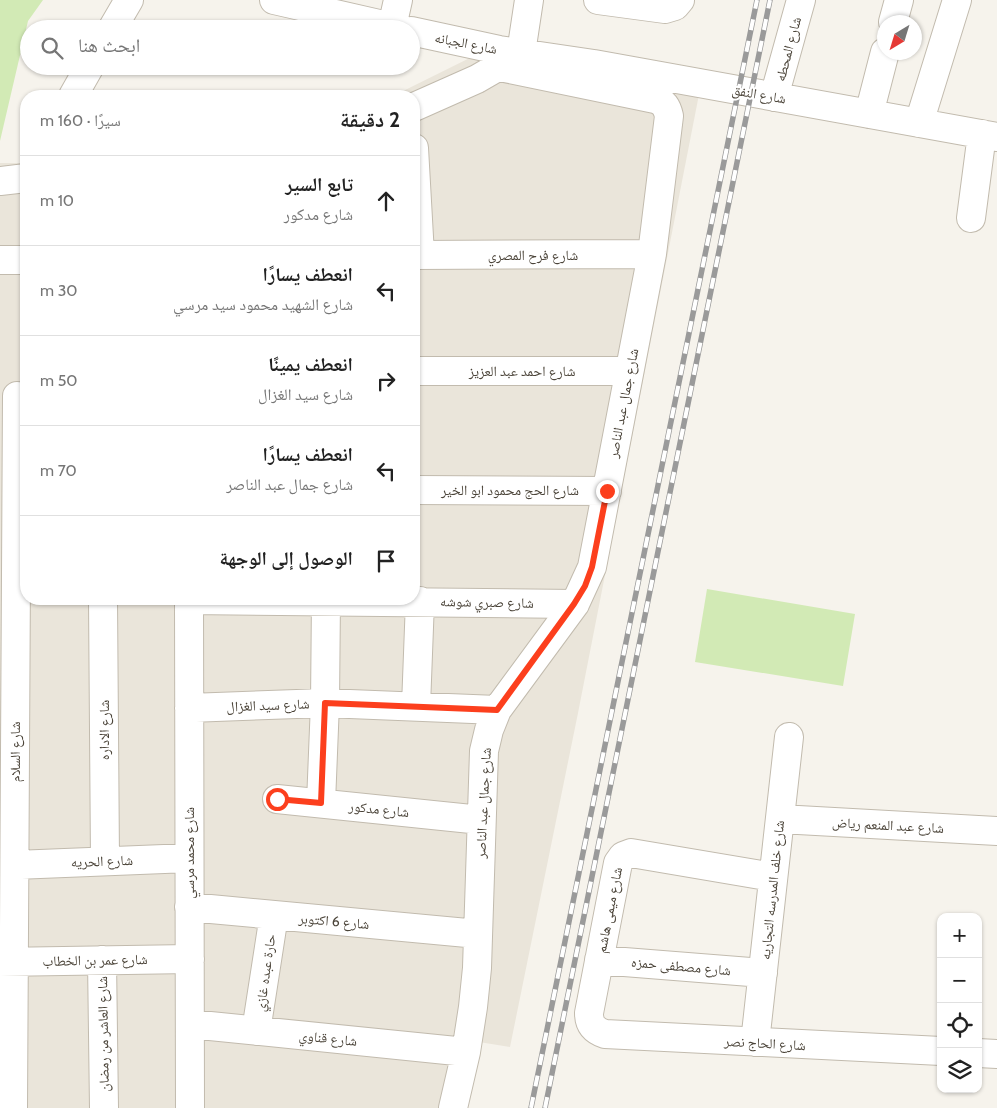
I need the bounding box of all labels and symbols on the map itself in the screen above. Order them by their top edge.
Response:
street label: شارع المحطه [771,15,806,84]
north arrow [877,15,922,60]
street label: شارع الجبانه [433,28,499,59]
street label: شارع النفق [730,80,787,109]
street label: شارع فرح المصري [488,246,578,267]
street label: شارع جمال عبد الناصر [603,347,643,460]
street label: شارع احمد عبد العزيز [468,362,575,381]
route end [596,480,619,503]
street label: شارع الحج محمود ابو الخير [440,481,579,500]
street label: شارع صبري شوشه [440,592,534,614]
street label: شارع سيد الغزال [226,695,310,716]
street label: شارع الاداره [95,700,114,760]
street label: شارع السلام [6,722,25,782]
street label: شارع جمال عبد الناصر [471,747,496,860]
route start [266,788,289,811]
street label: شارع مدكور [347,797,410,822]
street label: شارع محمد مرسي [180,807,201,899]
street label: شارع عبد المنعم رياض [831,813,945,838]
street label: شارع خلف المدرسه التجاريه [756,819,789,961]
street label: شارع الحريه [71,851,133,872]
street label: شارع ميمى هاشم [592,866,627,955]
street label: شارع 6 اكتوبر [297,909,370,934]
street label: حارة عبده غازي [251,933,282,1013]
street label: شارع عمر بن الخطاب [42,950,148,971]
street label: شارع مصطفى حمزه [630,953,732,980]
street label: شارع العاشر من رمضان [93,976,114,1092]
street label: شارع قناوي [298,1026,358,1053]
street label: شارع الحاج نصر [723,1032,806,1055]

